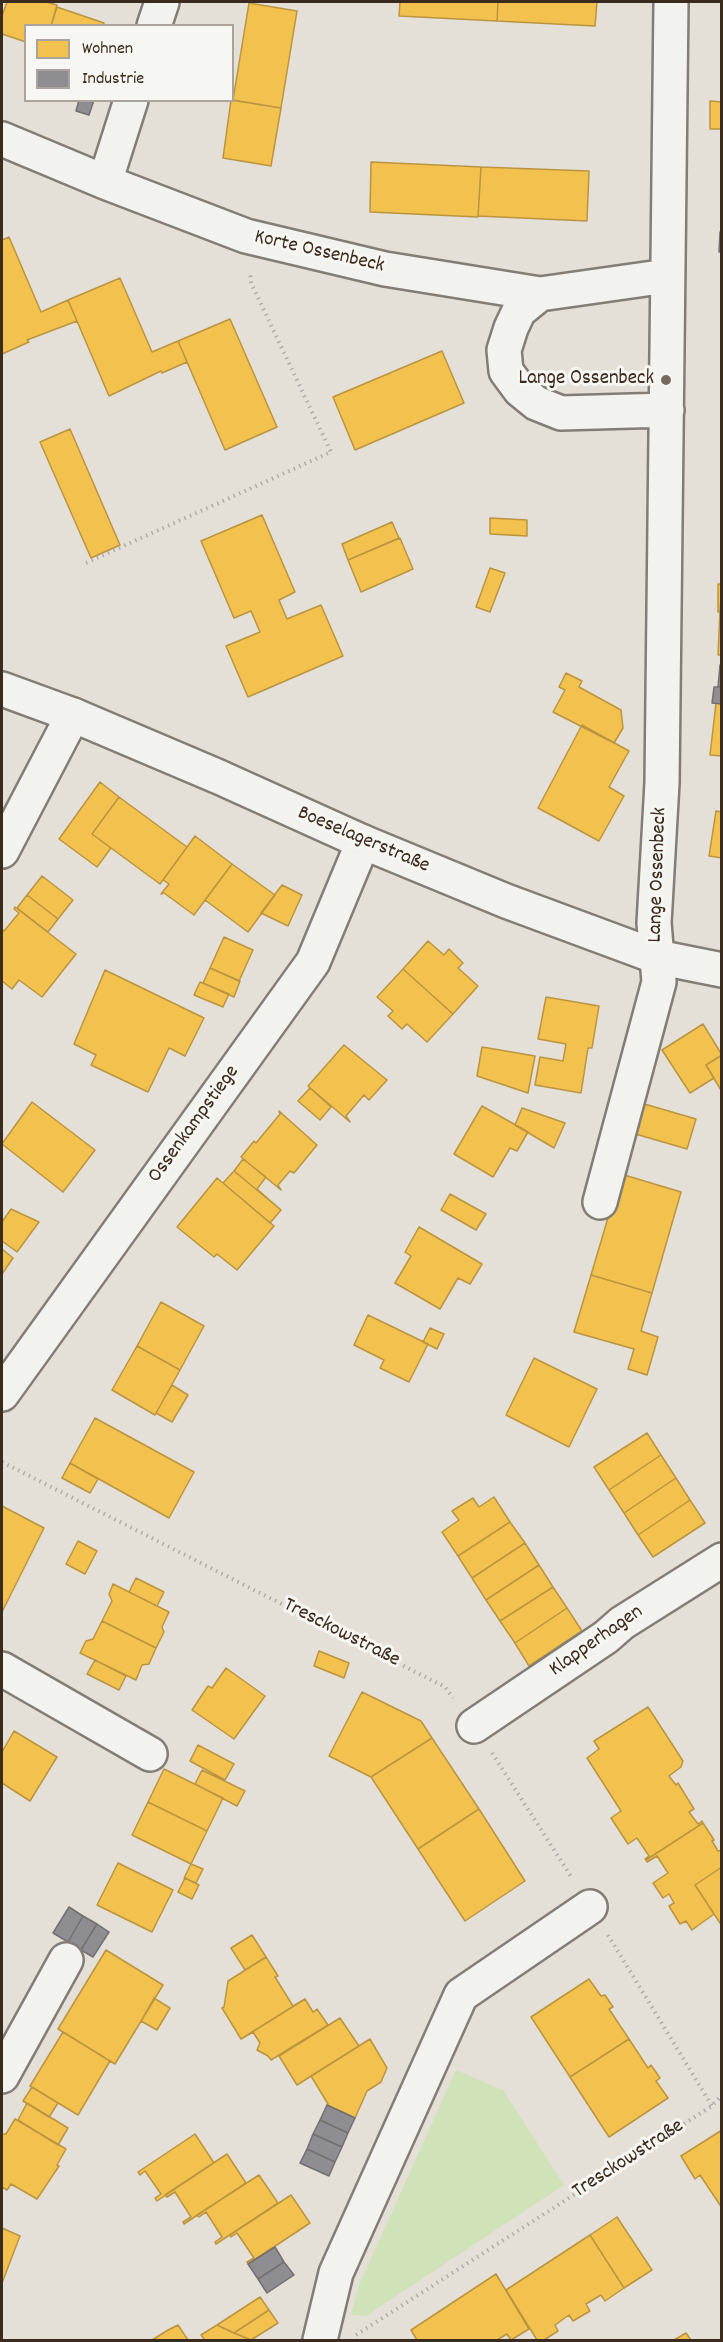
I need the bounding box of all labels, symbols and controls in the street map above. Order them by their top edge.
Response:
legend [24,24,234,102]
text: Wohnen [82,37,133,62]
text: Industrie [82,67,144,92]
street label: Korte Ossenbeck [252,226,386,280]
place label: Lange Ossenbeck [519,367,654,393]
marker: Lange Ossenbeck [659,373,673,387]
street label: Boeselagerstraße [293,802,433,880]
street label: Lange Ossenbeck [644,807,674,943]
street label: Ossenkampstiege [144,1061,246,1189]
street label: Tresckowstraße [278,1594,404,1674]
street label: Klapperhagen [545,1601,649,1683]
street label: Tresckowstraße [569,2115,689,2205]

